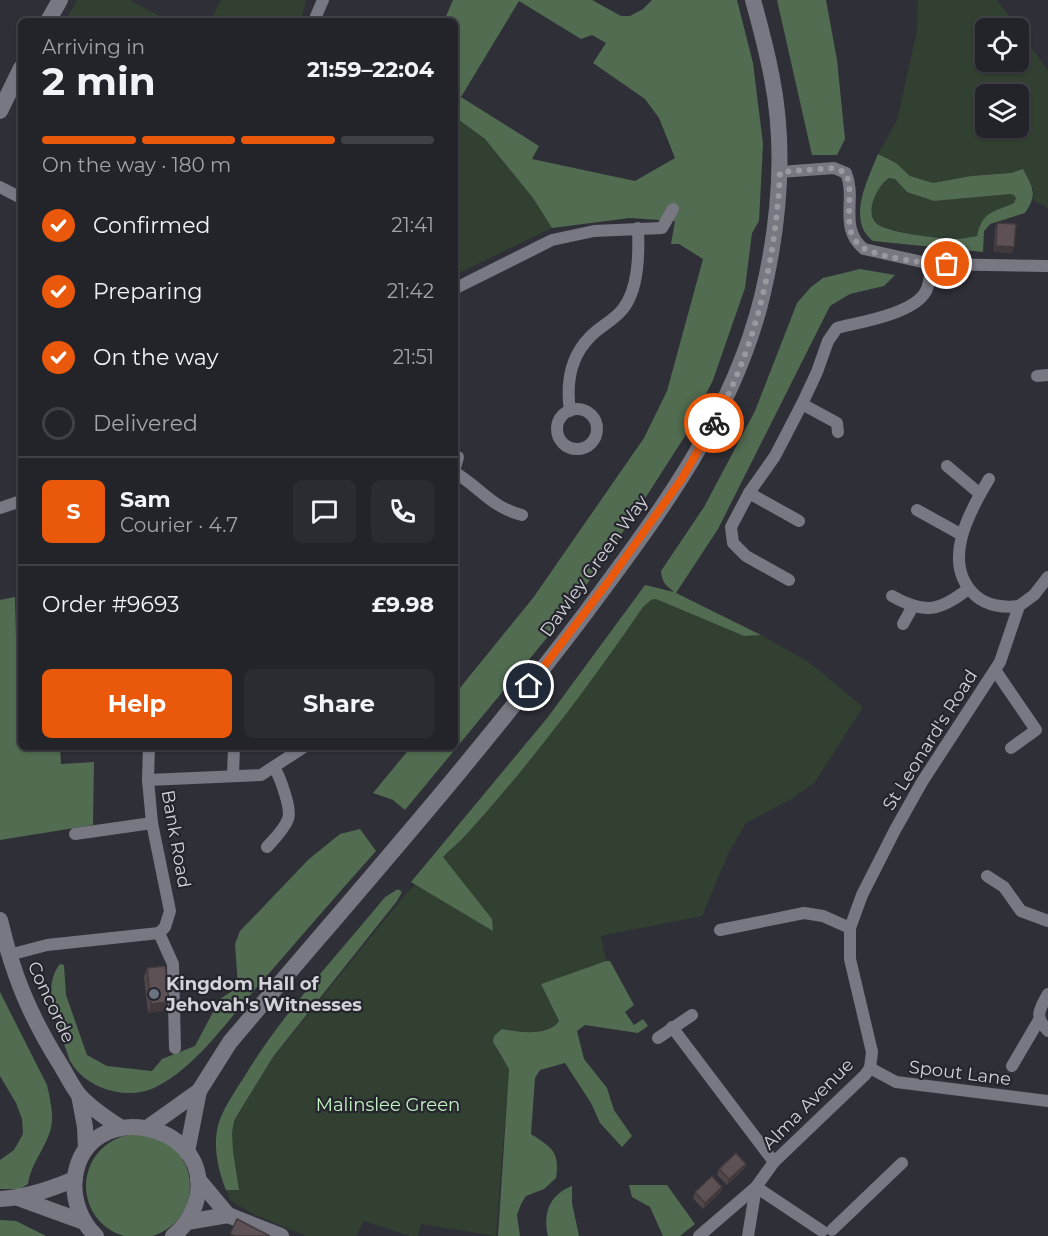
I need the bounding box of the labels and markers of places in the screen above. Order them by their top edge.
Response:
pin [921,238,972,289]
pin [503,660,554,711]
place label: Kingdom Hall of Jehovah's Witnesses [165,973,362,1016]
marker: Kingdom Hall of Jehovah's Witnesses [147,987,161,1001]

